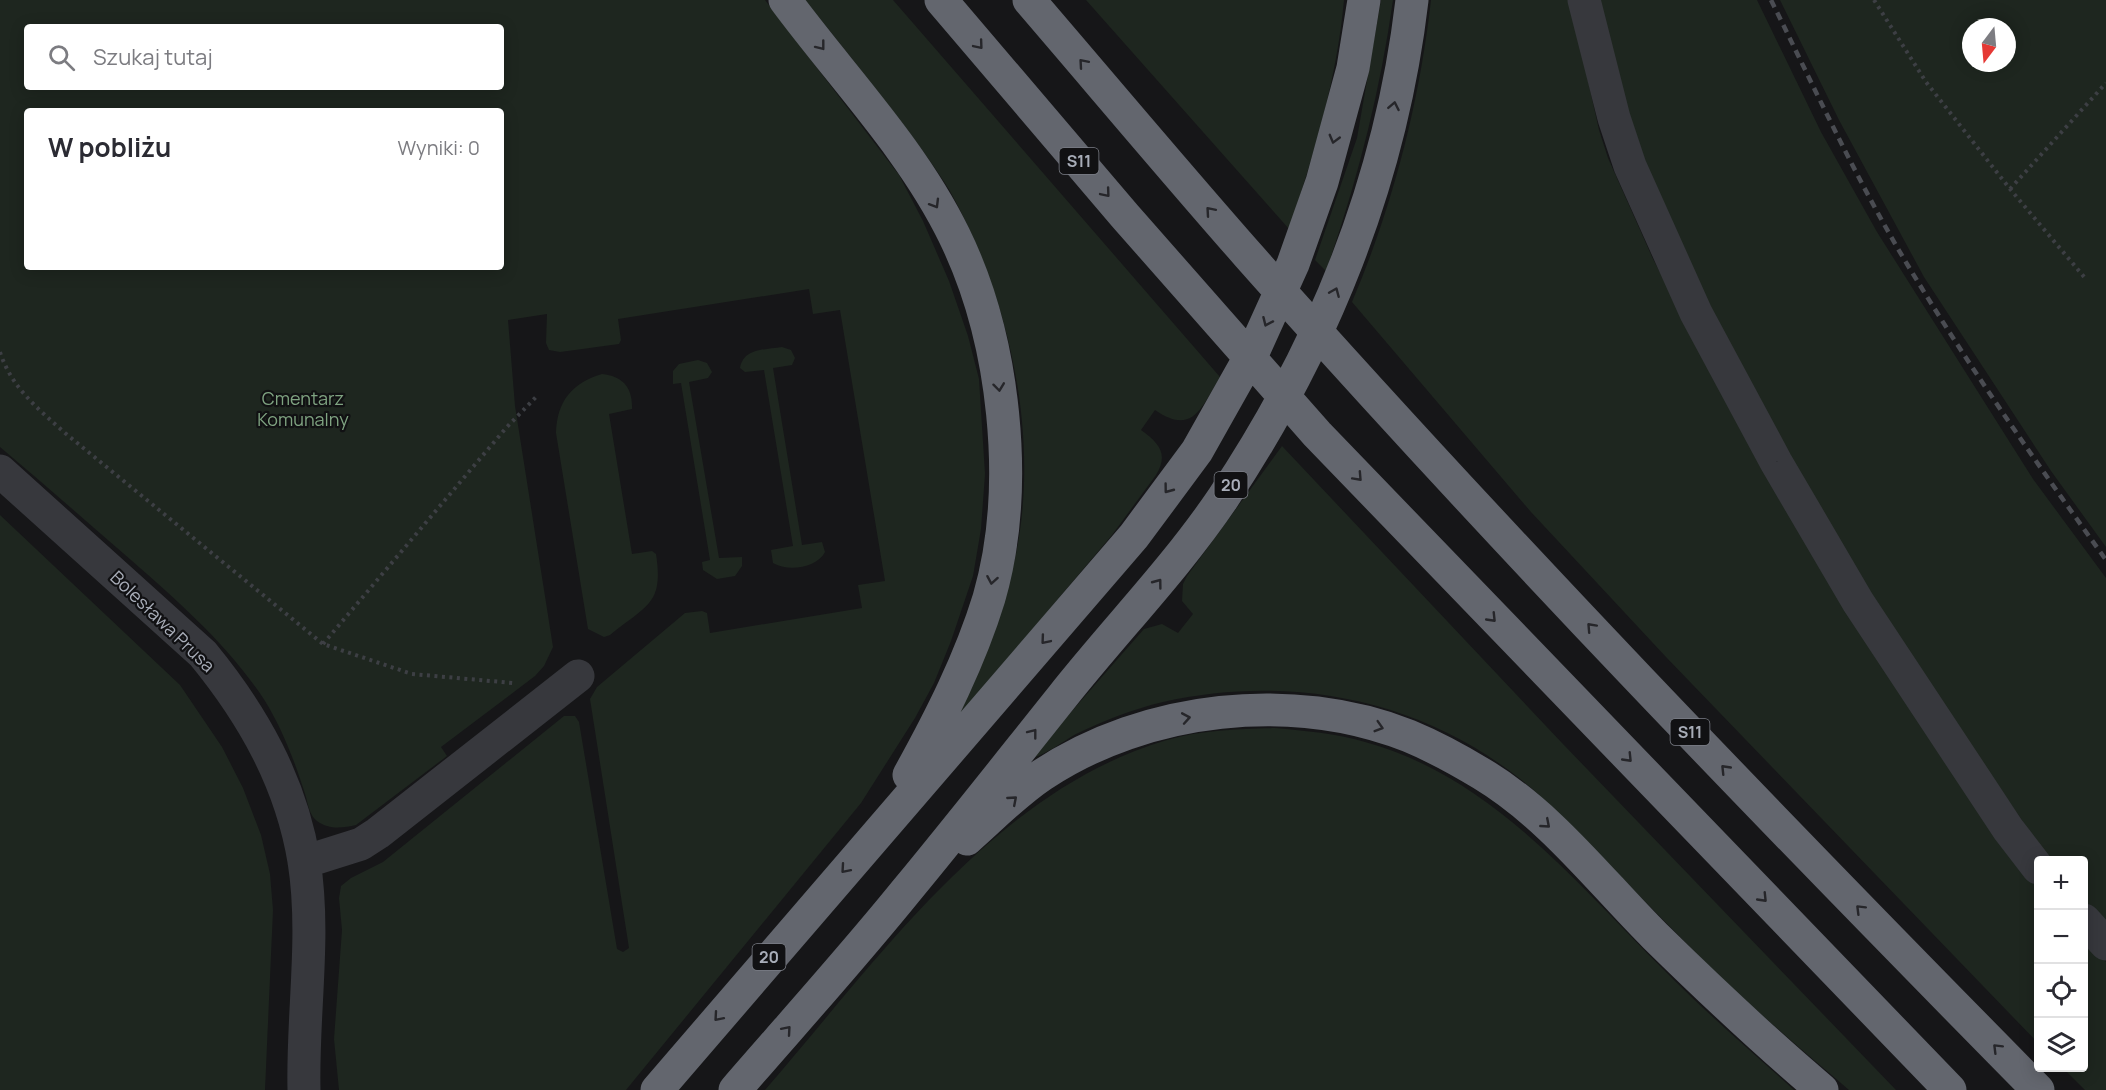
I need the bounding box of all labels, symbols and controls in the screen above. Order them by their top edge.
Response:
north arrow [1962,18,2016,72]
search box [24,24,504,90]
one-way arrow [972,38,983,49]
one-way arrow [813,40,824,51]
icon: search [45,41,78,74]
text: Szukaj tutaj [93,42,213,72]
one-way arrow [1079,59,1090,70]
one-way arrow [1387,102,1400,112]
text: W pobliżu [48,129,171,165]
one-way arrow [1329,133,1341,144]
text: Wyniki: 0 [397,134,480,161]
road number: S11 [1060,148,1098,174]
one-way arrow [1098,186,1109,197]
one-way arrow [928,198,940,208]
one-way arrow [1206,207,1217,218]
one-way arrow [1328,287,1340,298]
one-way arrow [1262,315,1274,326]
one-way arrow [992,382,1005,391]
park label: Cmentarz Komunalny [257,386,349,431]
one-way arrow [1350,469,1361,480]
road number: 20 [1214,472,1248,498]
one-way arrow [1164,483,1175,494]
street label: Bolesława Prusa [106,565,220,677]
one-way arrow [986,575,999,585]
one-way arrow [1150,578,1161,589]
one-way arrow [1485,610,1496,621]
one-way arrow [1587,624,1598,634]
one-way arrow [1041,633,1052,644]
one-way arrow [1181,712,1191,725]
road number: S11 [1670,719,1710,745]
one-way arrow [1373,720,1384,732]
one-way arrow [1026,729,1037,740]
one-way arrow [1620,751,1631,762]
one-way arrow [1721,765,1732,775]
one-way arrow [1006,796,1016,807]
one-way arrow [1539,817,1550,828]
map controls [2034,856,2088,1072]
button: + [2034,856,2088,910]
one-way arrow [841,862,852,873]
one-way arrow [1756,892,1767,902]
one-way arrow [1857,906,1868,917]
button: − [2034,910,2088,964]
road number: 20 [752,944,786,970]
button: locate [2034,964,2088,1018]
one-way arrow [714,1010,725,1021]
button: layers [2034,1018,2088,1072]
one-way arrow [780,1026,791,1037]
one-way arrow [1993,1045,2004,1055]

